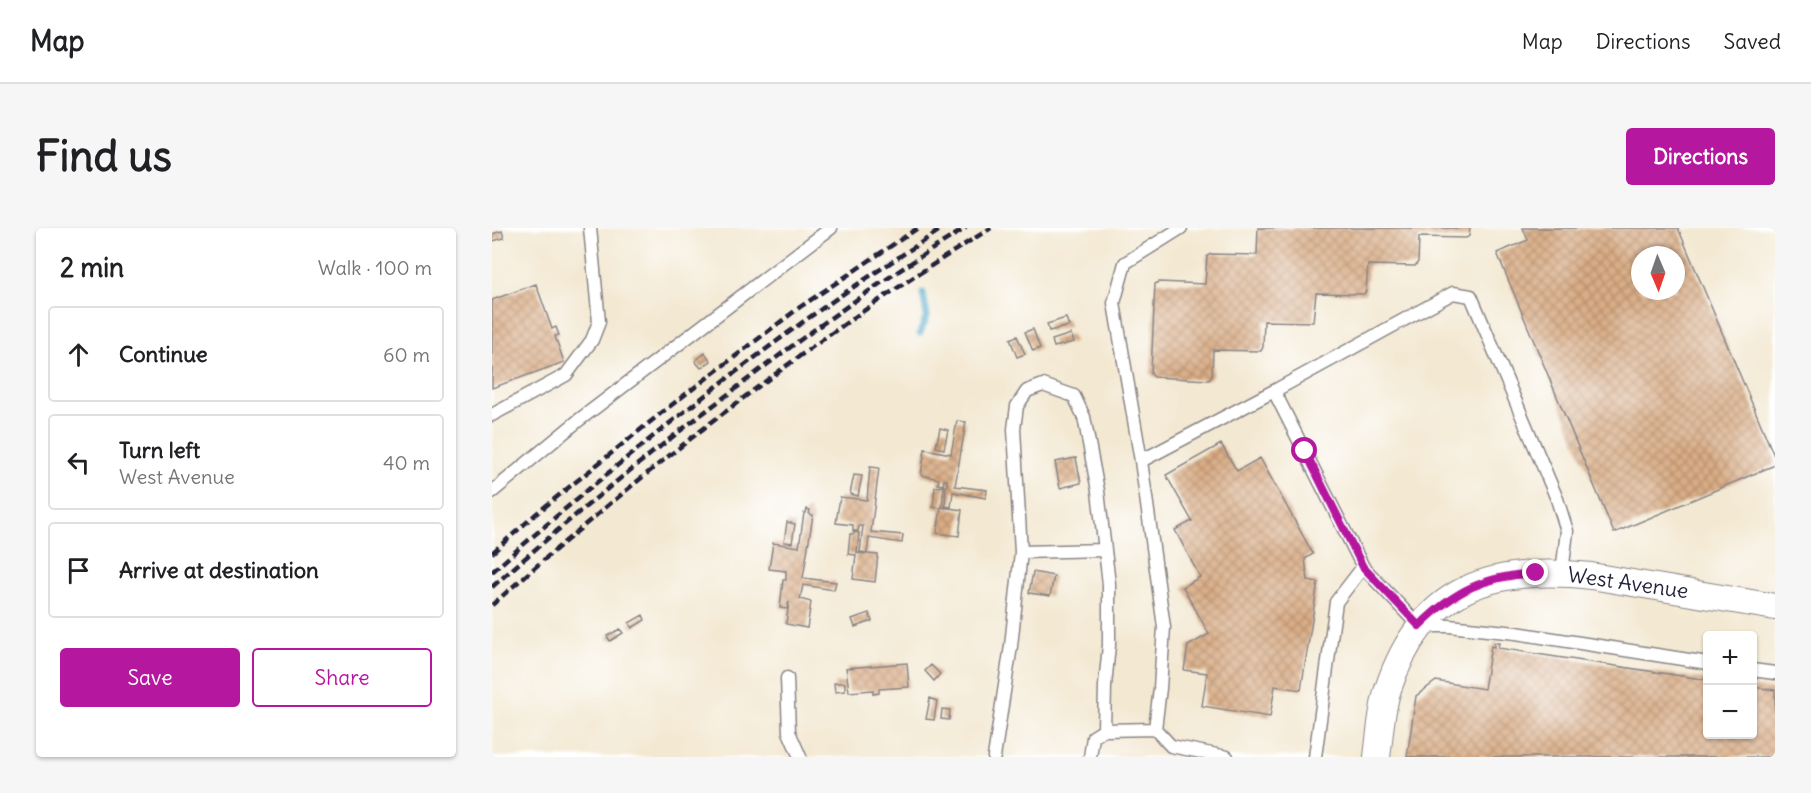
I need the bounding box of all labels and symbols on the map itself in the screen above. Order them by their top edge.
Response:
north arrow [1631,246,1685,300]
route start [1291,437,1317,463]
route end [1522,559,1548,585]
street label: West Avenue [1566,561,1690,604]

